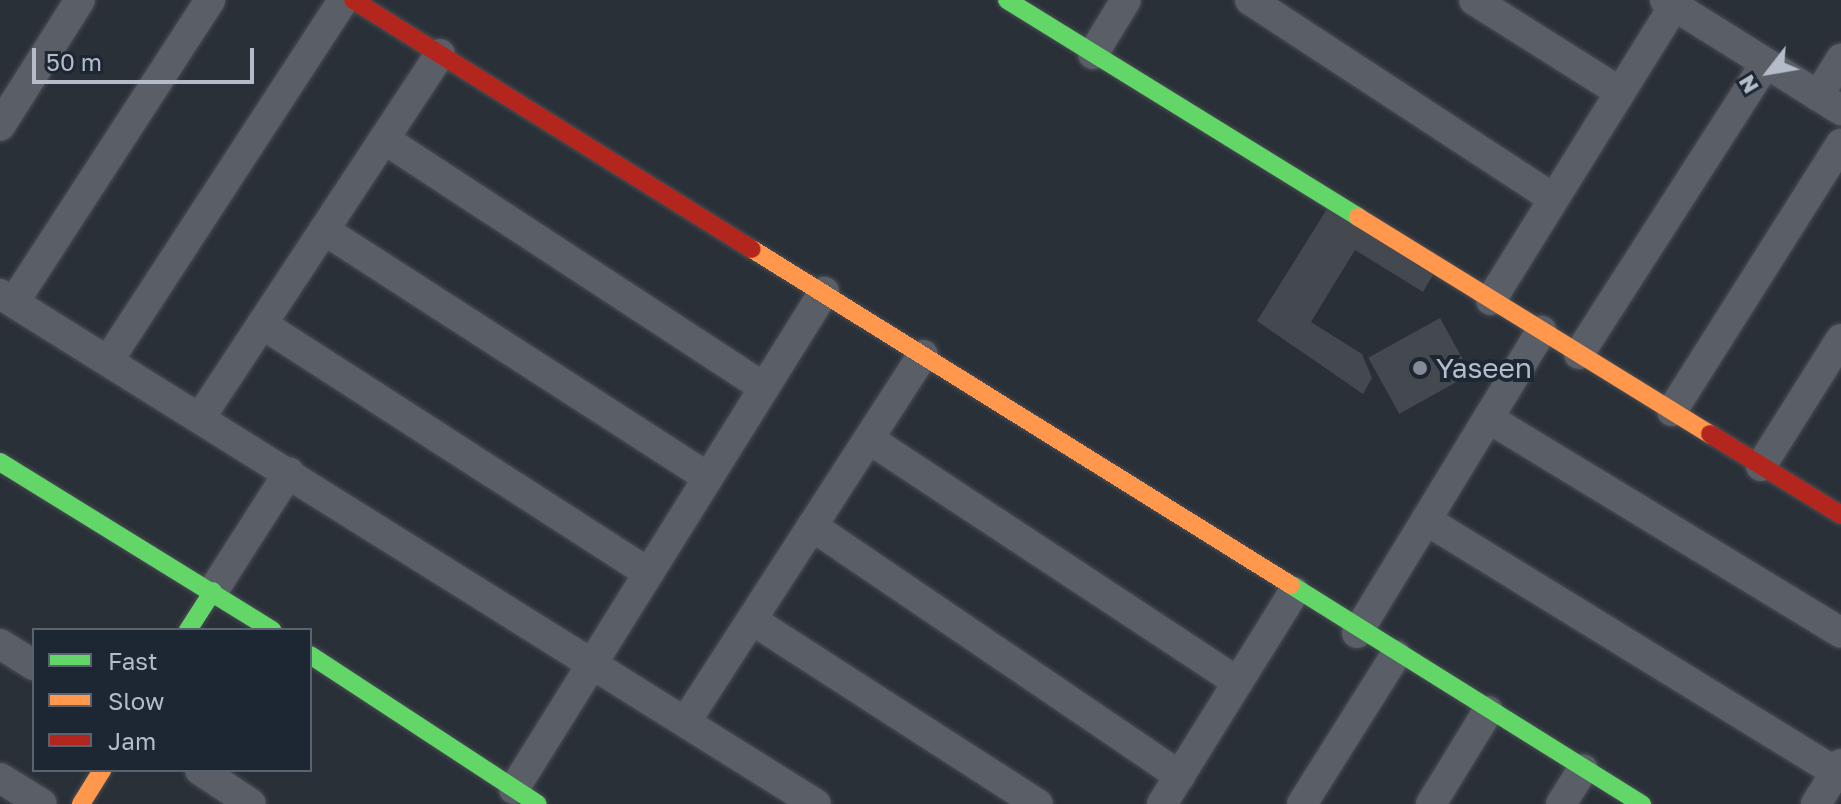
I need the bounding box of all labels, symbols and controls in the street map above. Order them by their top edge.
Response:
scale bar [36,32,258,82]
north arrow [1729,32,1809,112]
text: 50 m [46,47,102,76]
text: N [1732,71,1764,99]
place label: Yaseen [1436,351,1532,385]
marker: Yaseen [1411,359,1429,377]
legend [32,628,312,772]
text: Fast [108,646,158,675]
text: Slow [108,686,164,715]
text: Jam [108,726,156,755]

